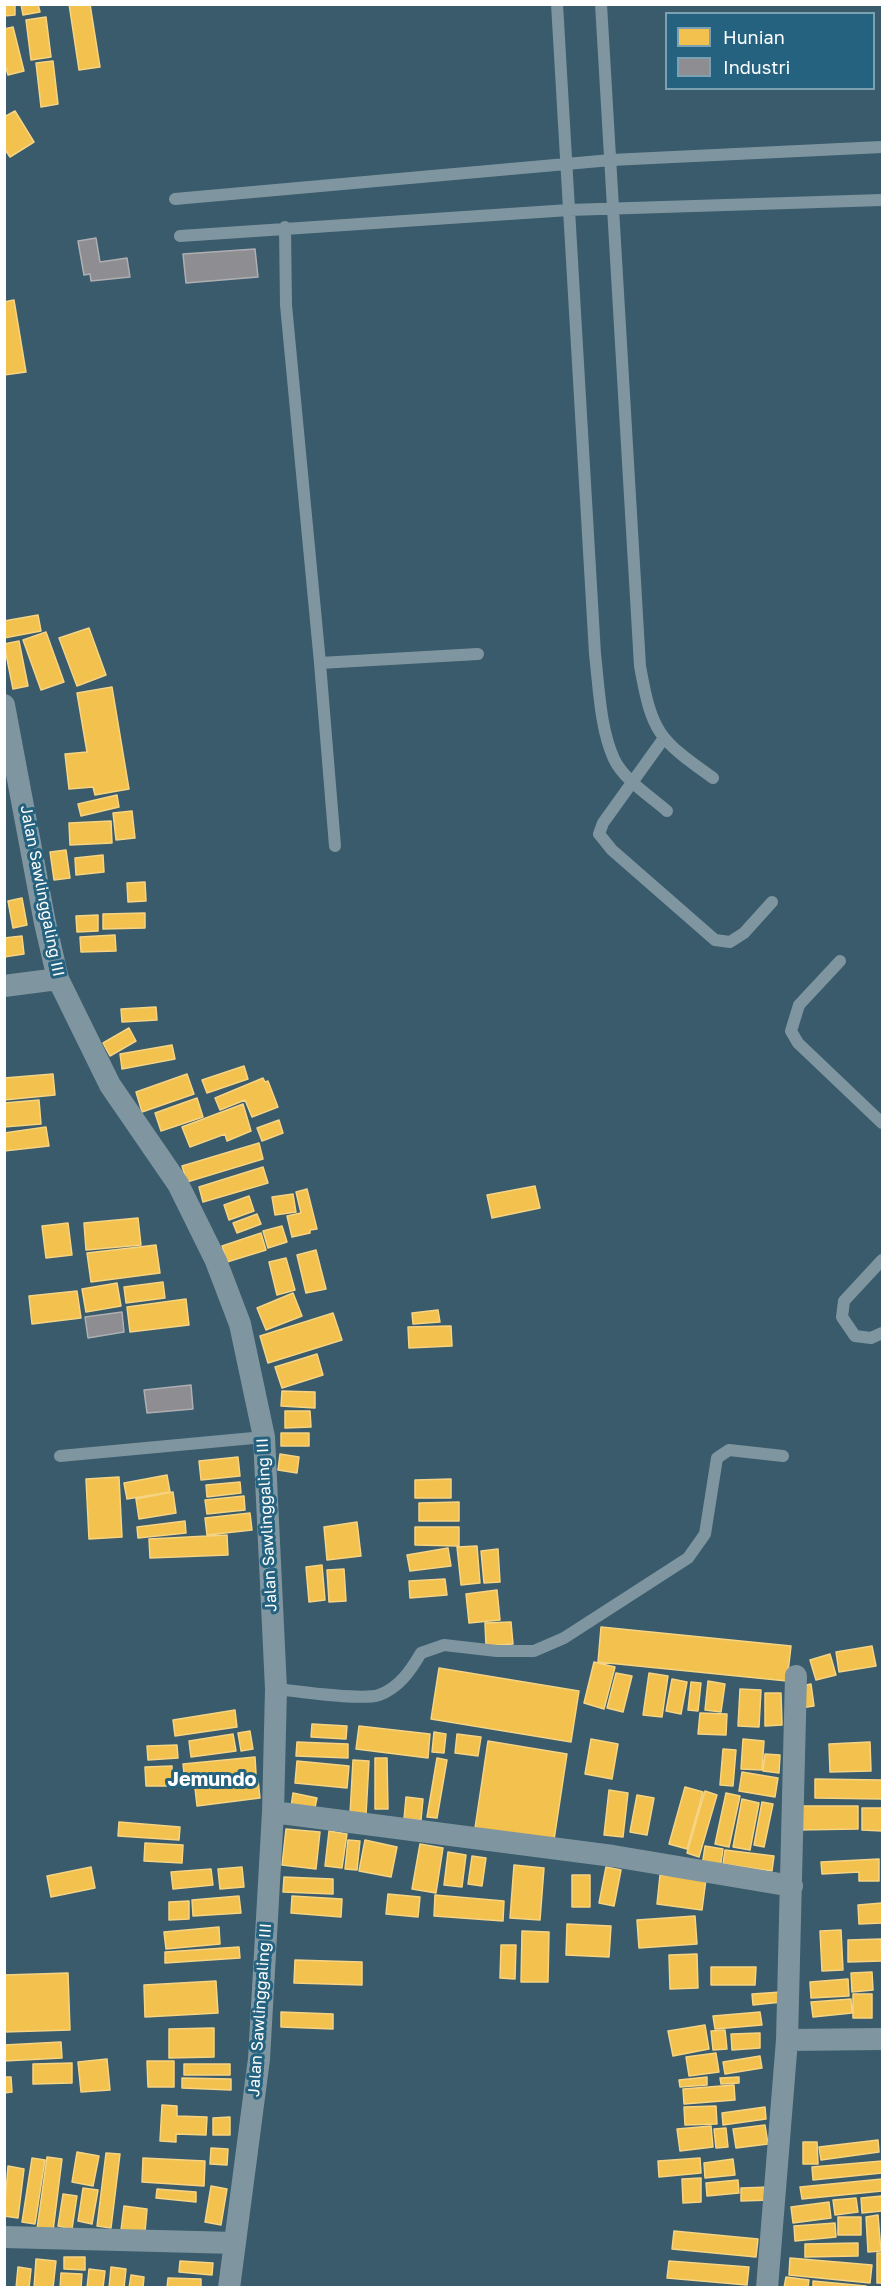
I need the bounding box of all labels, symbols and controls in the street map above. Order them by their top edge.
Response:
legend [665,12,875,90]
text: Hunian [723,26,785,48]
text: Industri [723,56,790,78]
street label: Jalan Sawlinggaling III [16,804,68,978]
street label: Jalan Sawlinggaling III [253,1438,281,1612]
district label: Jemundo [168,1768,256,1792]
street label: Jalan Sawlinggaling III [244,1922,276,2098]

